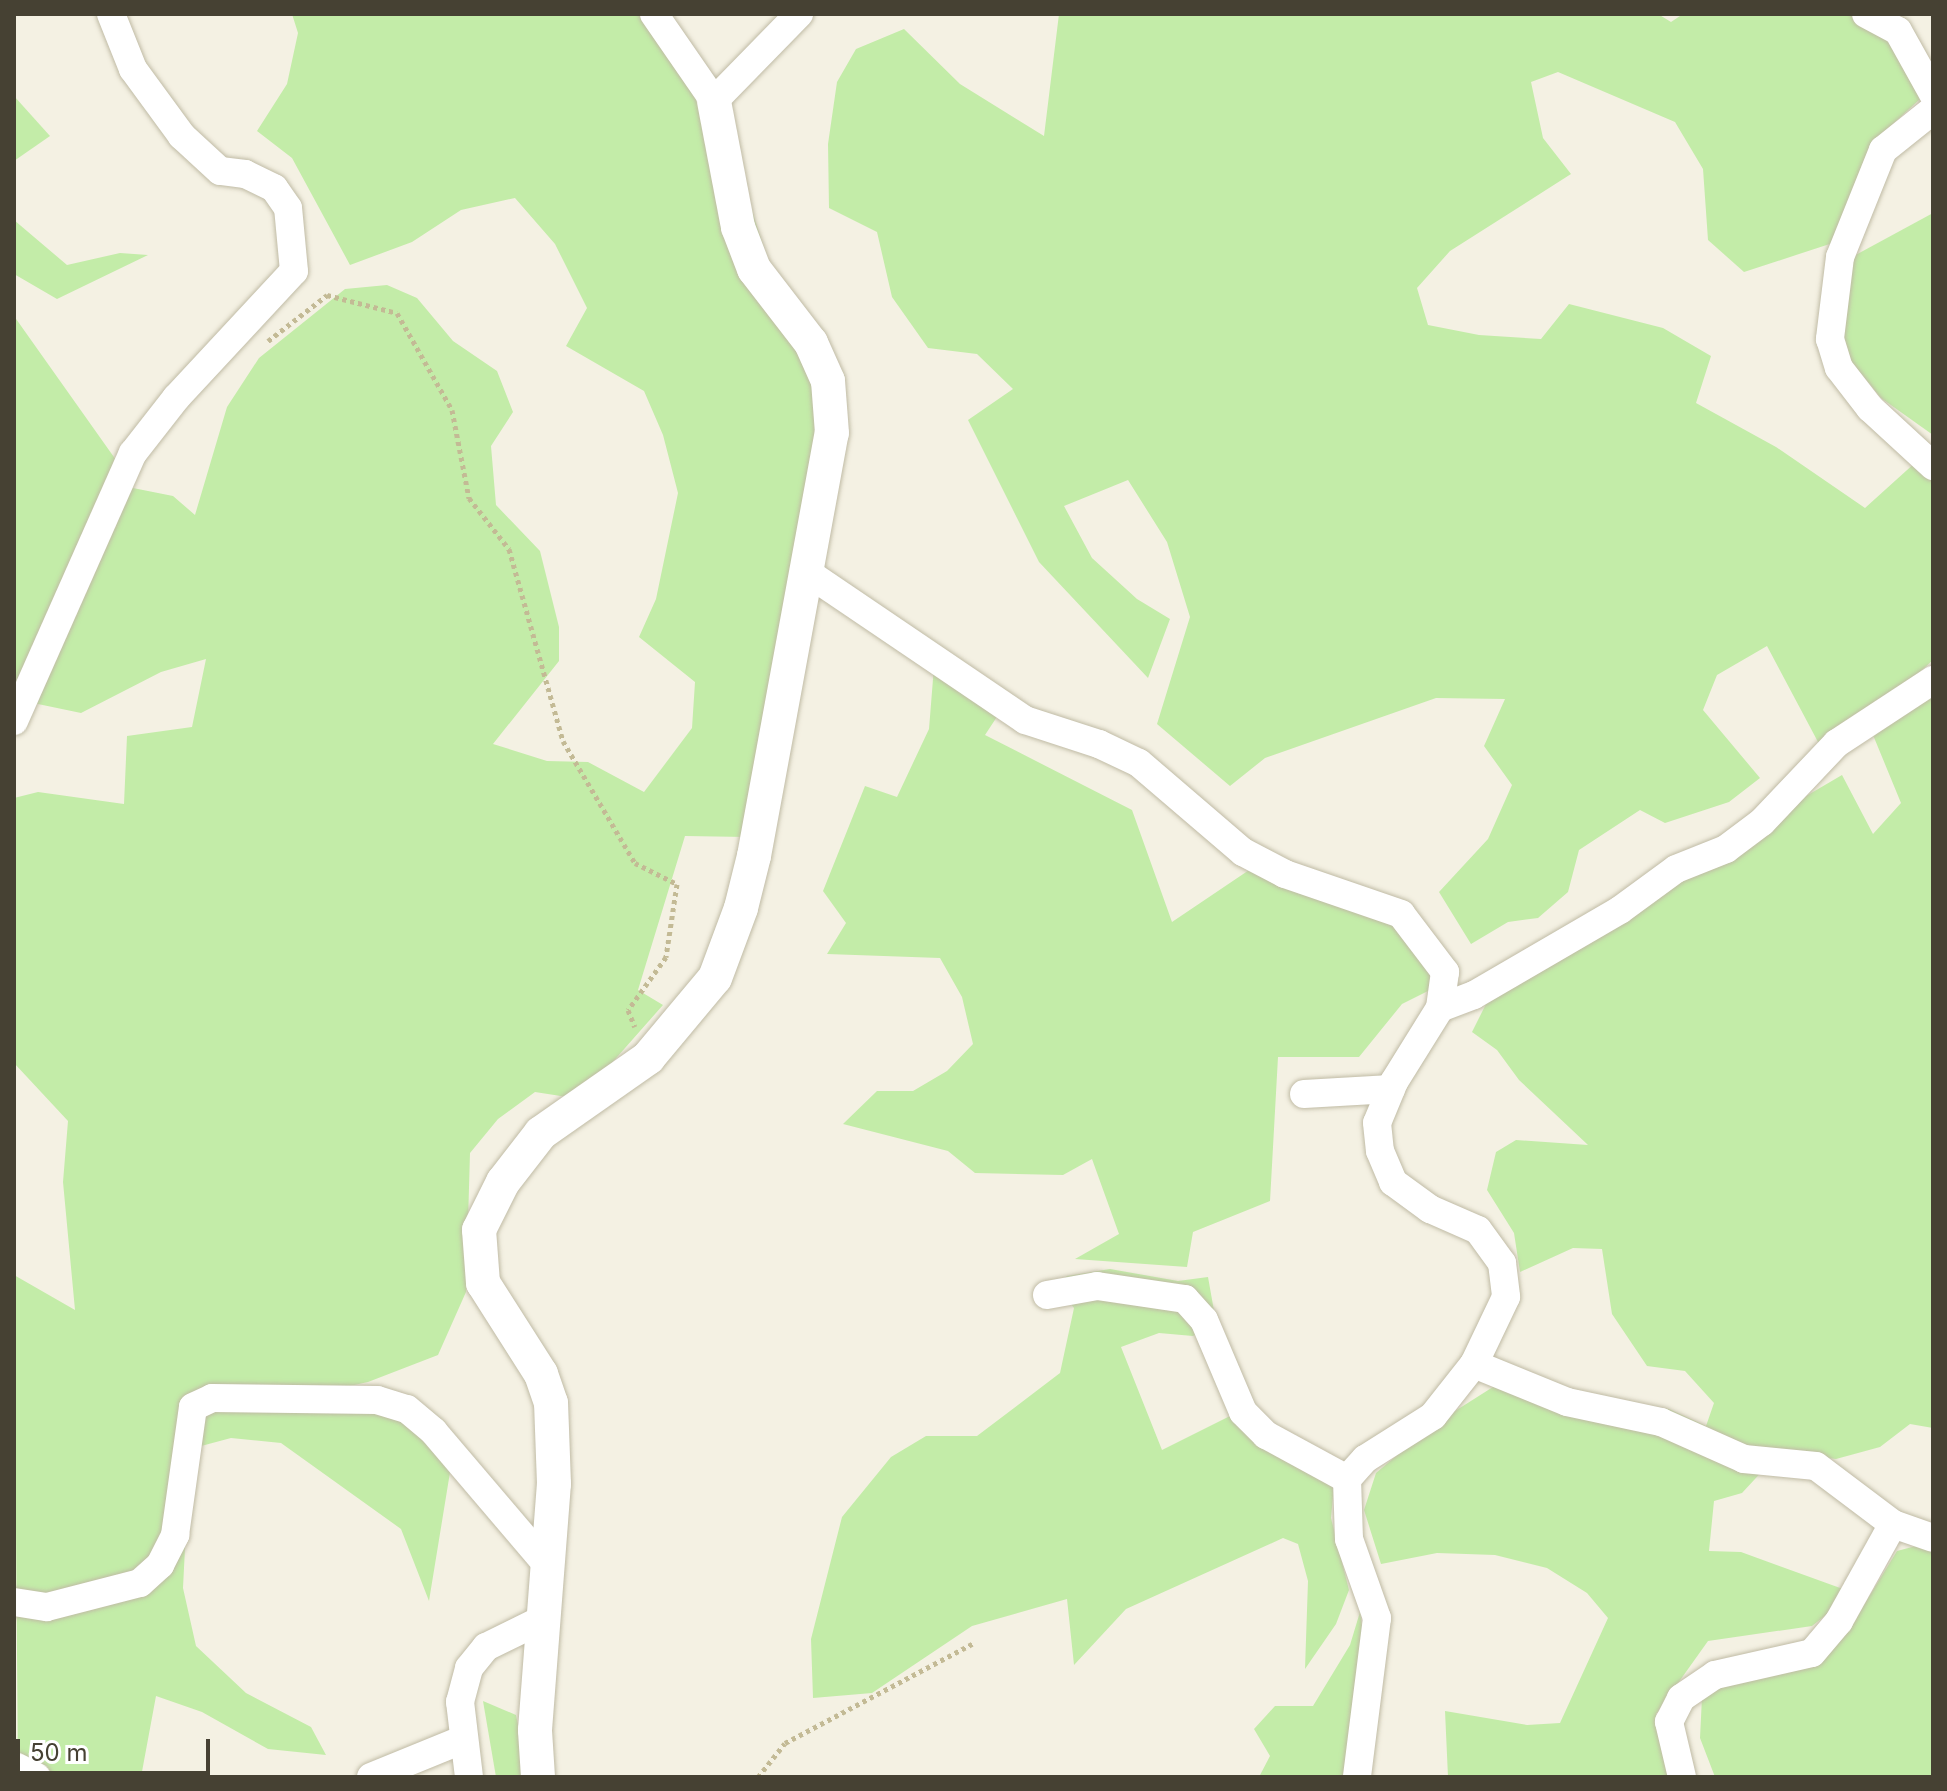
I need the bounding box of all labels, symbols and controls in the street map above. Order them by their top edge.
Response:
scale bar [20,1723,214,1773]
text: 50 m [30,1738,88,1767]

